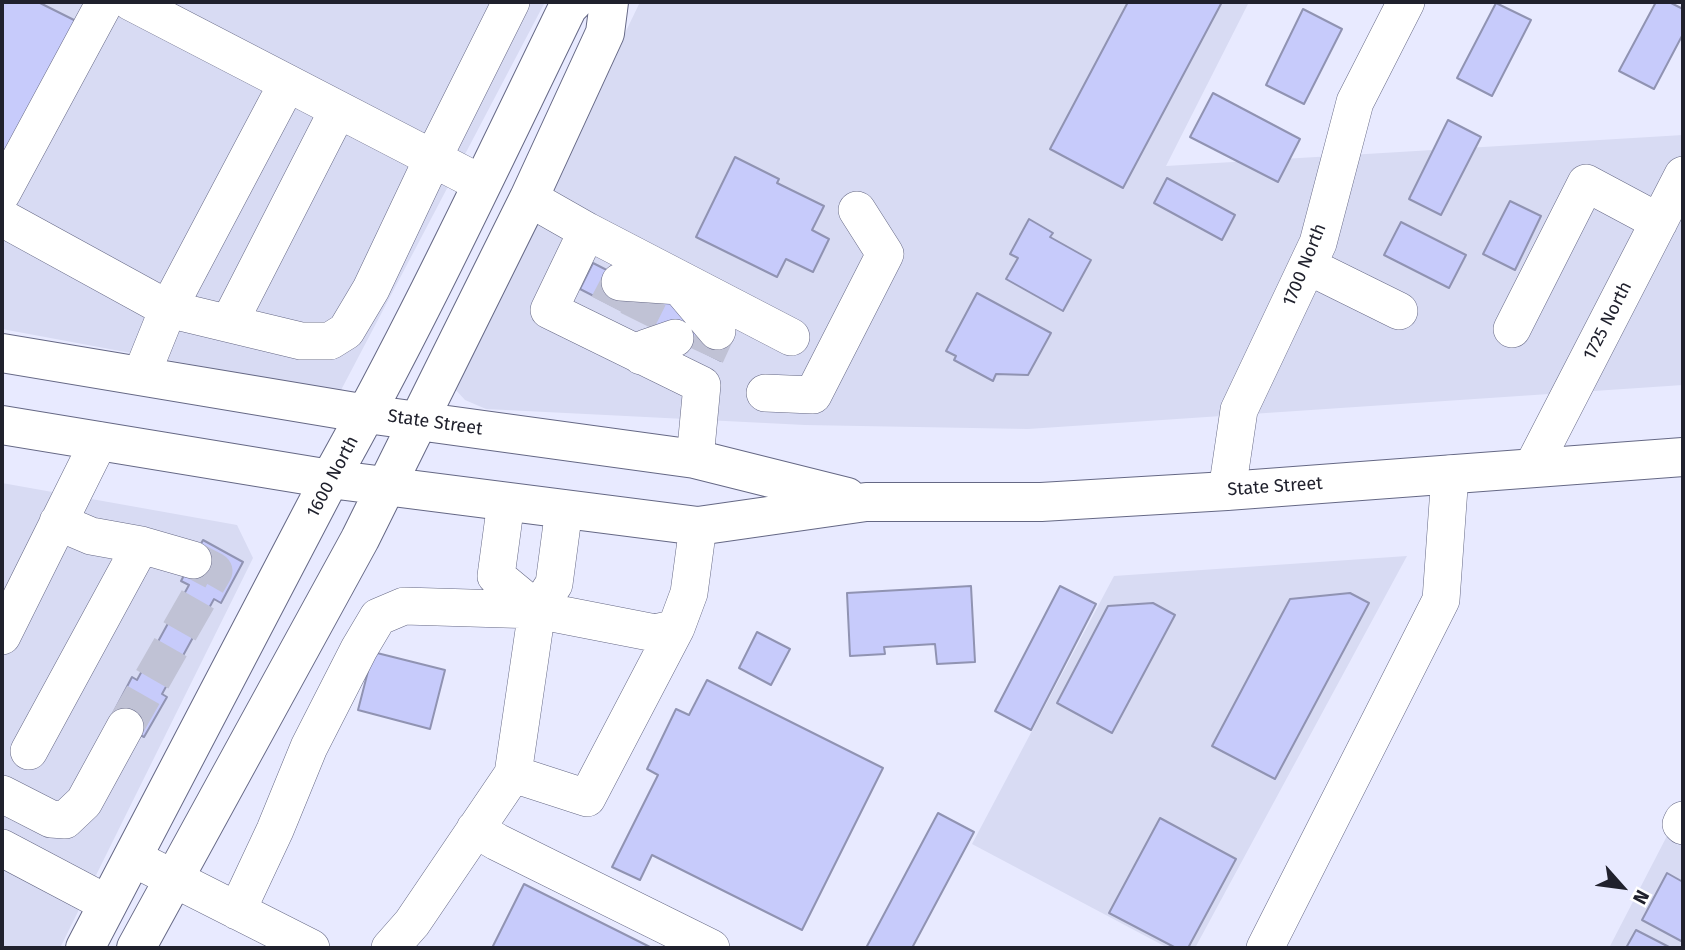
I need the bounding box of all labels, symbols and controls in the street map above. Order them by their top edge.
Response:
street label: 1700 North [1279,221,1331,309]
street label: 1725 North [1579,278,1637,364]
street label: State Street [386,406,484,440]
street label: 1600 North [303,433,363,521]
street label: State Street [1227,473,1323,501]
north arrow [1587,852,1657,922]
text: N [1628,886,1654,908]

